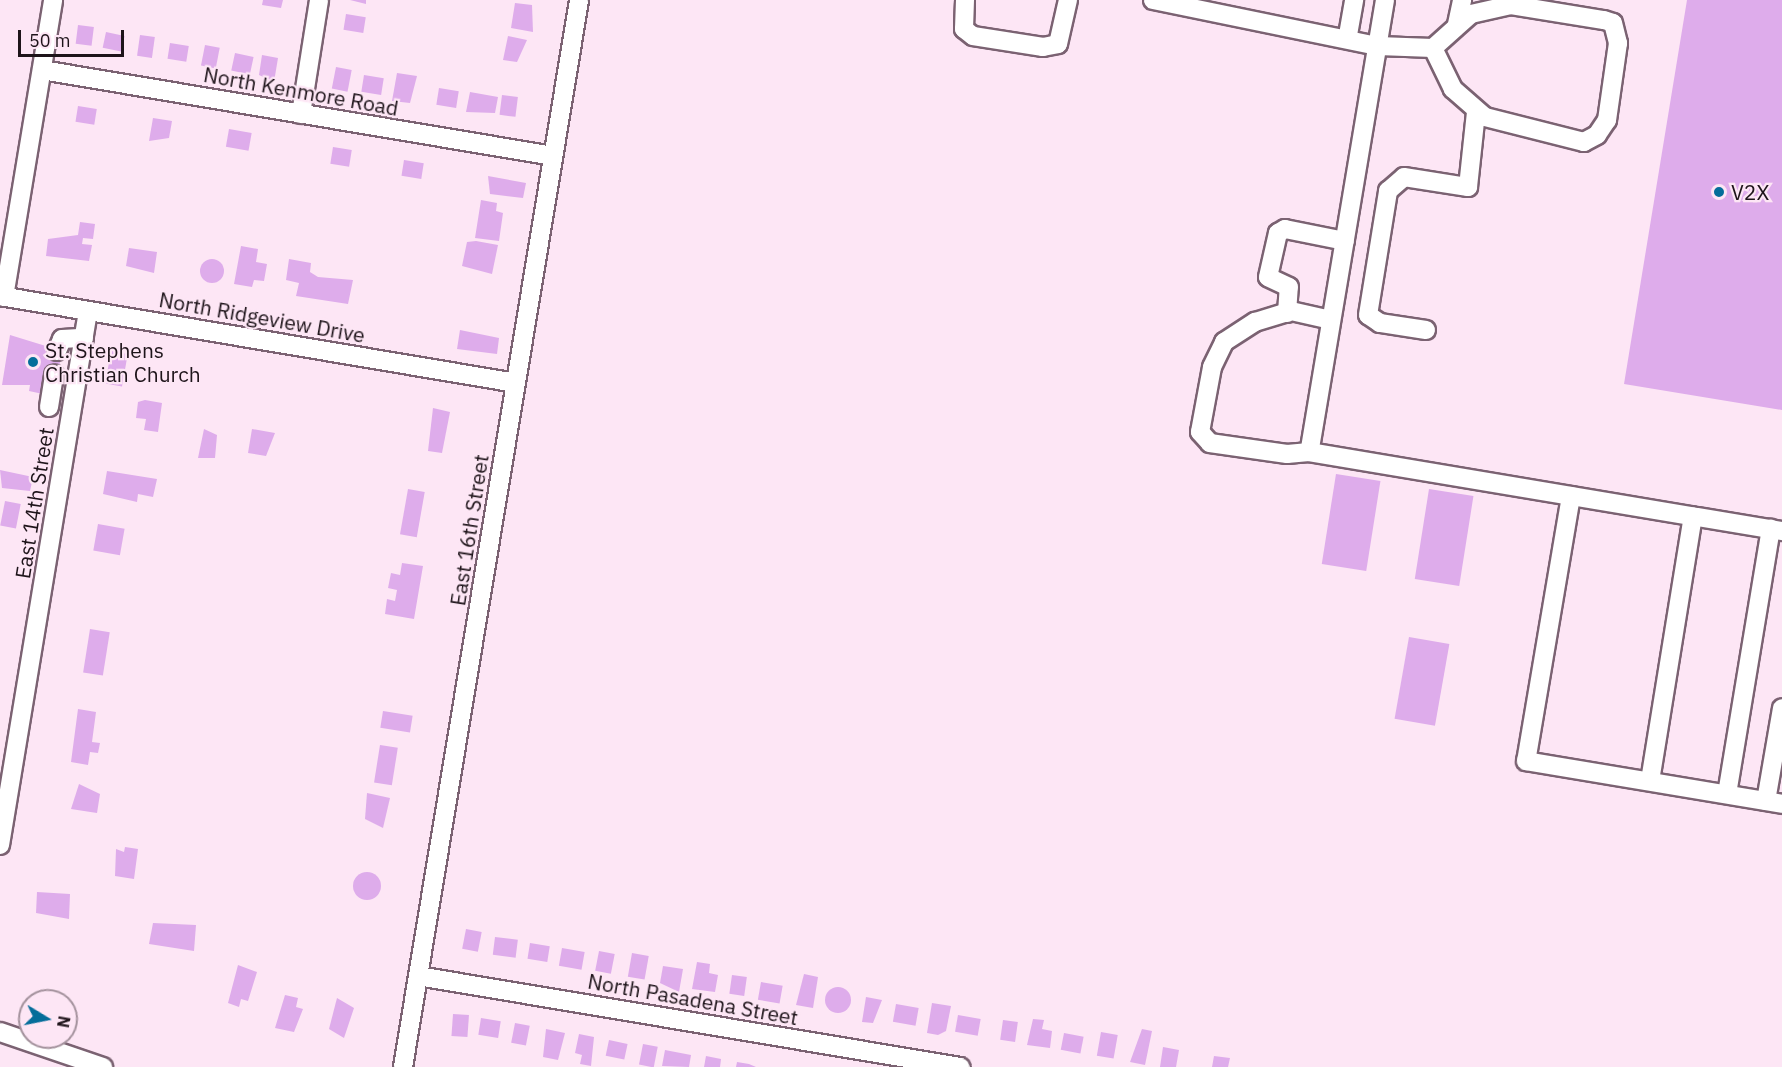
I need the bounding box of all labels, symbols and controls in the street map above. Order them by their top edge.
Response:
scale bar [21,18,128,56]
text: 50 m [29,29,71,52]
street label: North Kenmore Road [202,61,400,121]
place label: V2X [1731,179,1769,205]
marker: V2X [1712,185,1726,199]
street label: North Ridgeview Drive [157,286,367,348]
place label: St. Stephens Christian Church [45,337,201,387]
marker: St. Stephens Christian Church [26,355,40,369]
street label: East 14th Street [10,426,58,580]
street label: East 16th Street [445,453,493,607]
street label: North Pasadena Street [586,968,800,1030]
north arrow [18,989,78,1049]
text: N [53,1014,75,1029]

